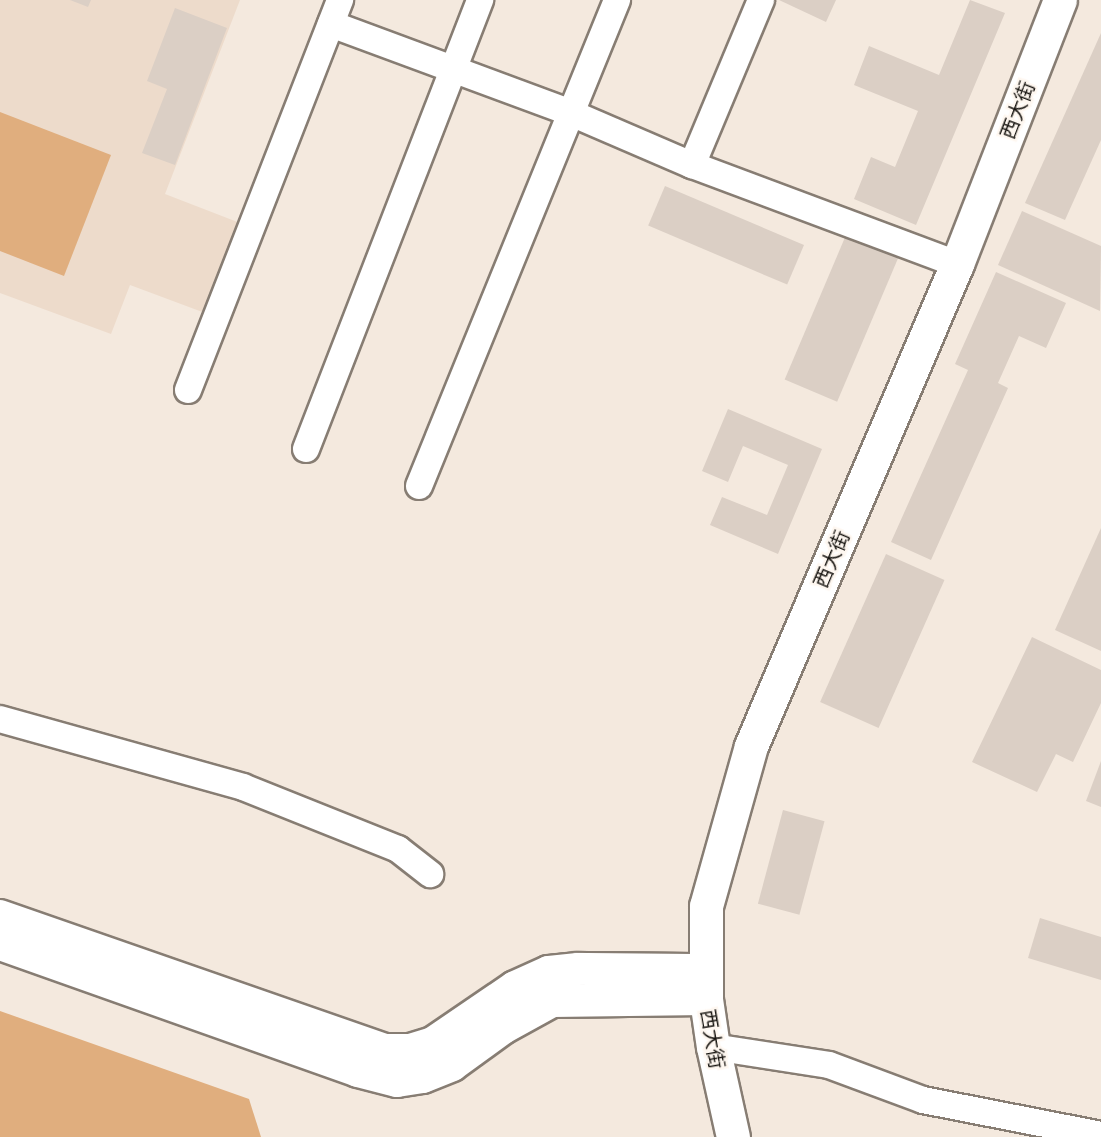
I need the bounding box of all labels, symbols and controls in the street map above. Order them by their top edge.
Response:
street label: 西大街 [995,78,1039,142]
street label: 西大街 [808,527,854,591]
street label: 西大街 [696,1007,730,1071]

